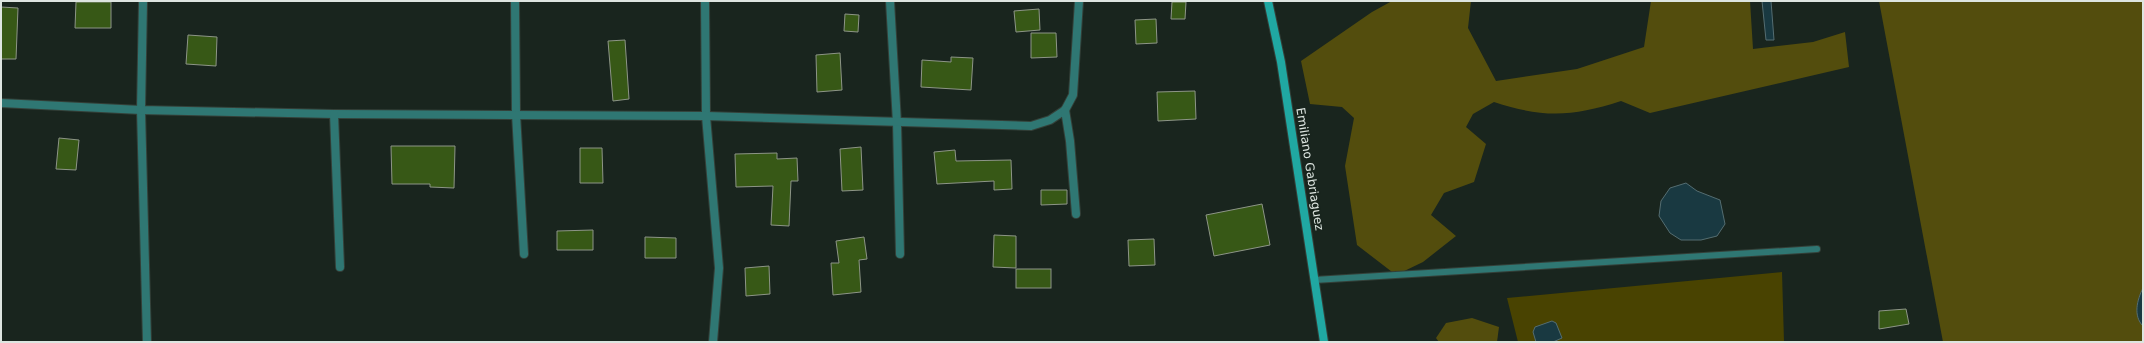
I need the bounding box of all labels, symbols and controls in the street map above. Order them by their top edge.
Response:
street label: Emiliano Gabriaguez [1293,107,1327,231]

